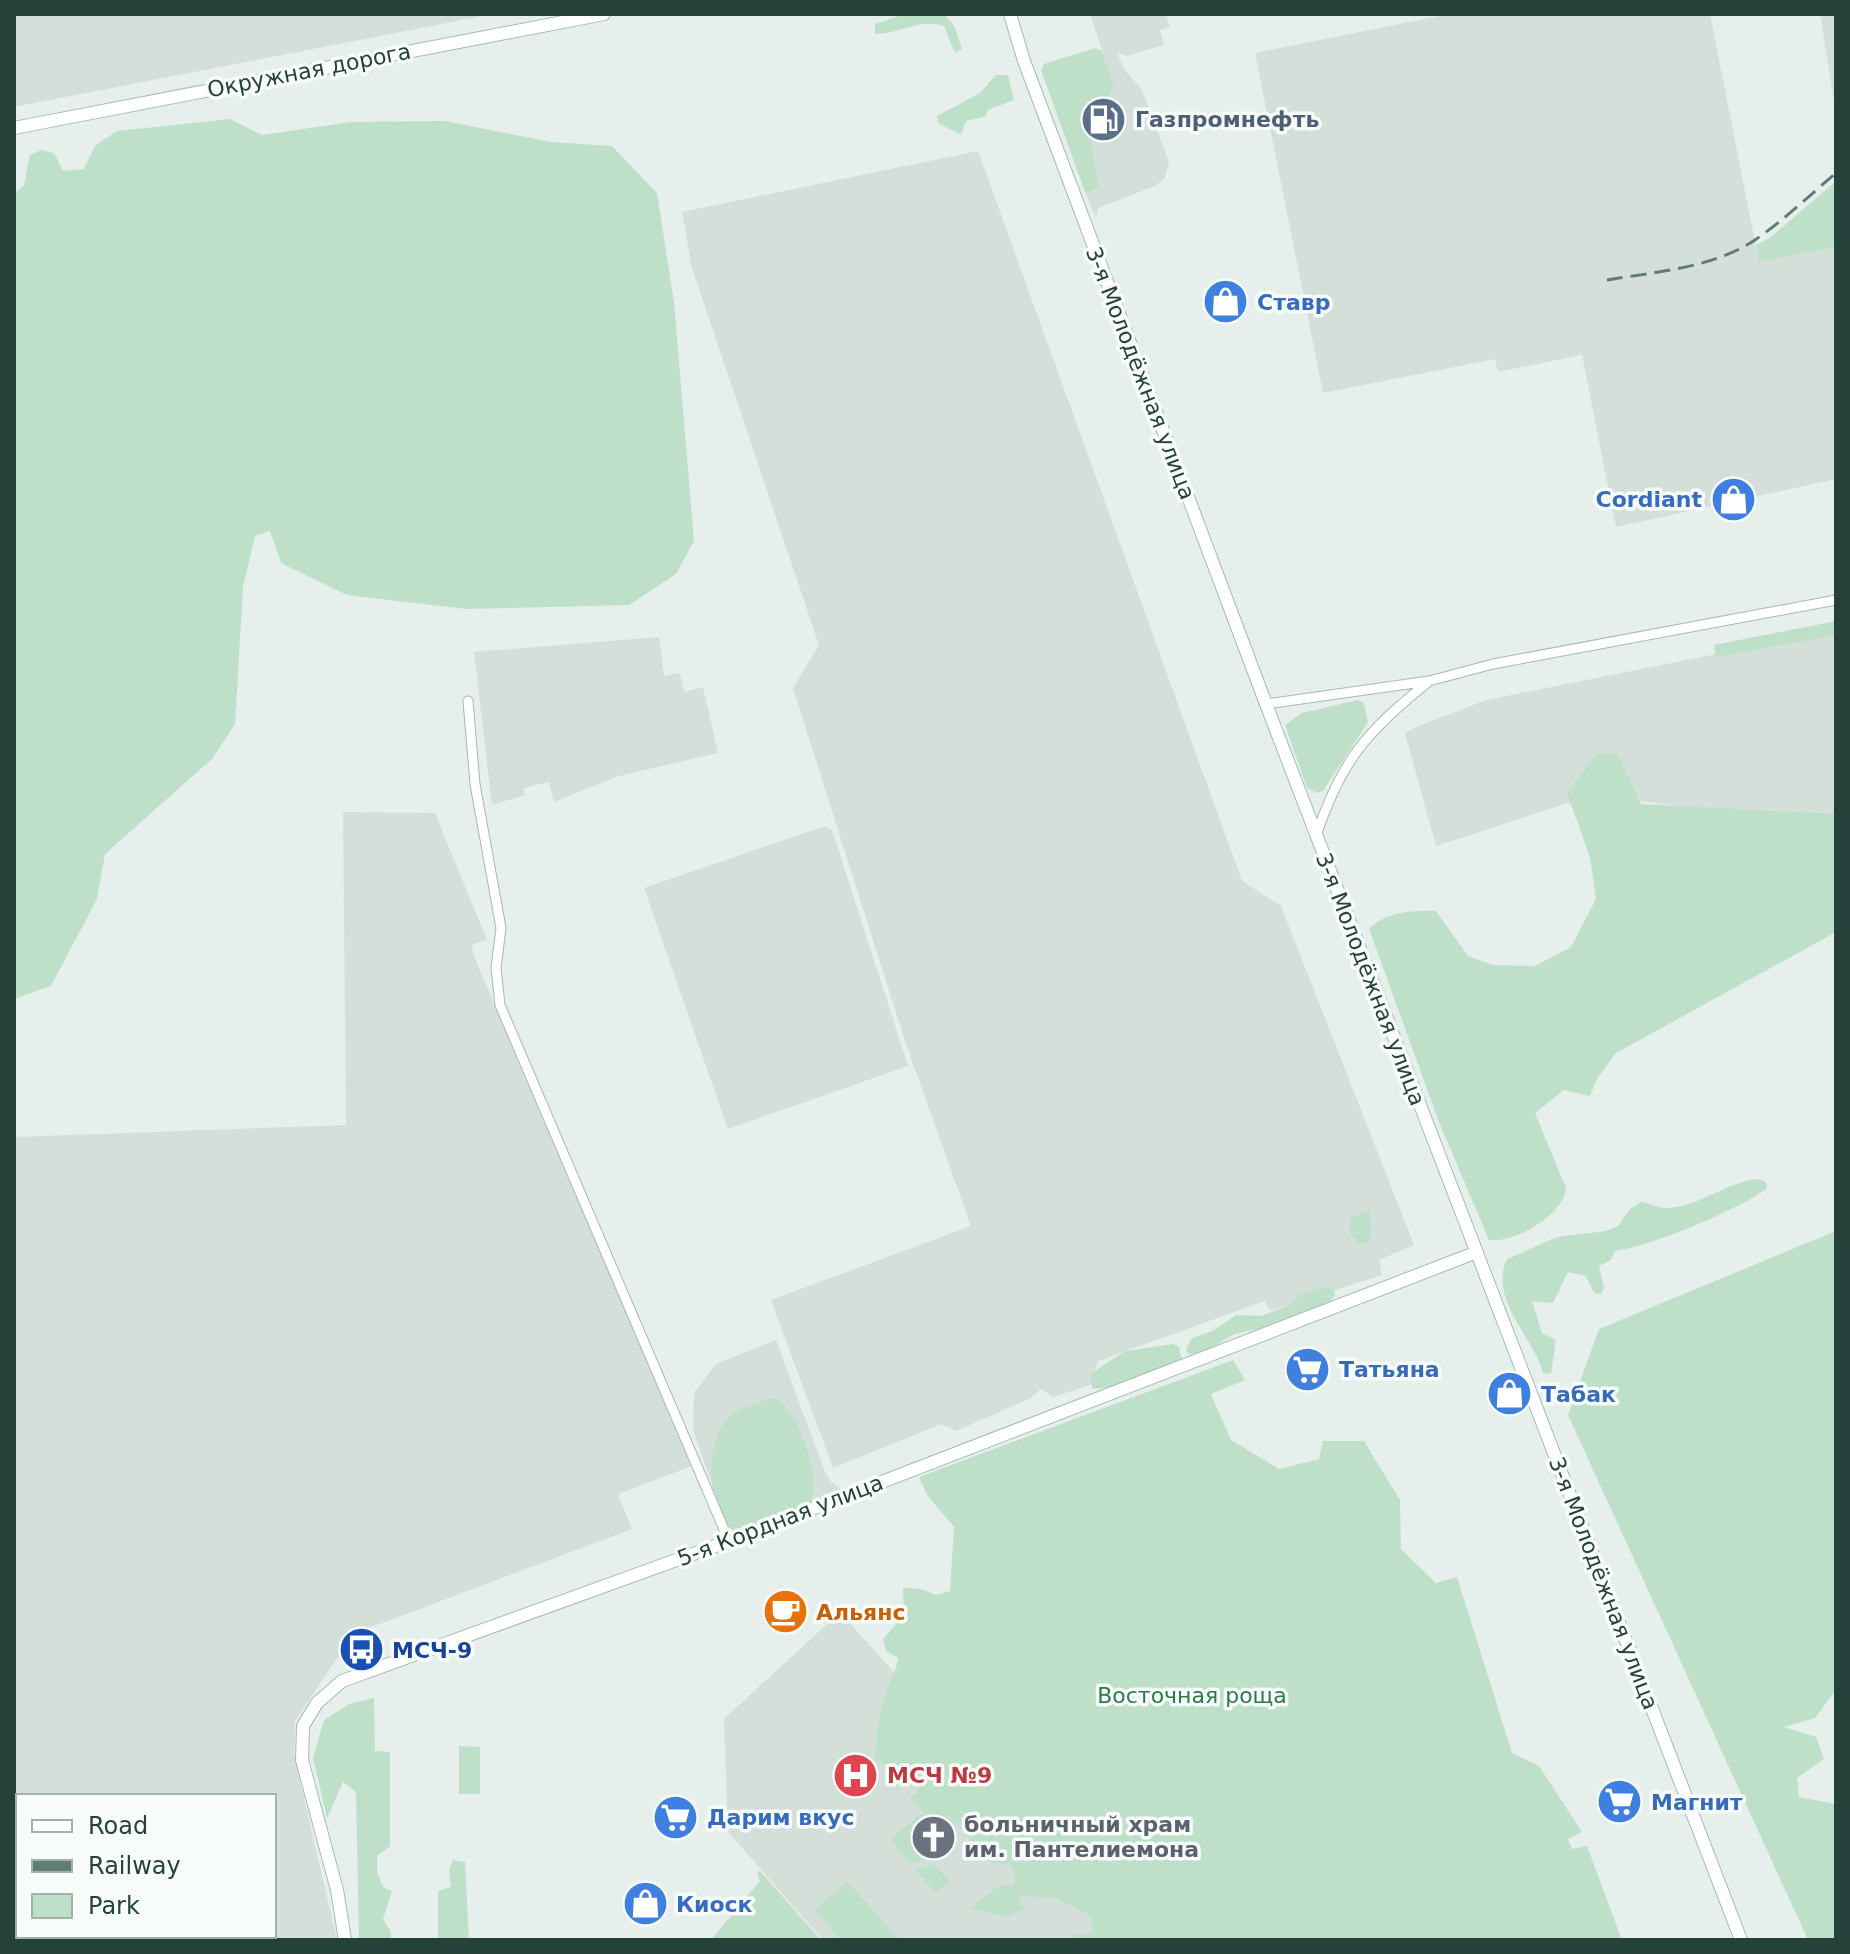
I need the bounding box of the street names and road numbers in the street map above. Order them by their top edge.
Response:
street label: Окружная дорога [205,39,413,102]
street label: 3-я Молодёжная улица [1081,243,1200,503]
street label: 3-я Молодёжная улица [1311,849,1430,1109]
street label: 3-я Молодёжная улица [1544,1453,1663,1713]
street label: 5-я Кордная улица [674,1470,887,1571]

